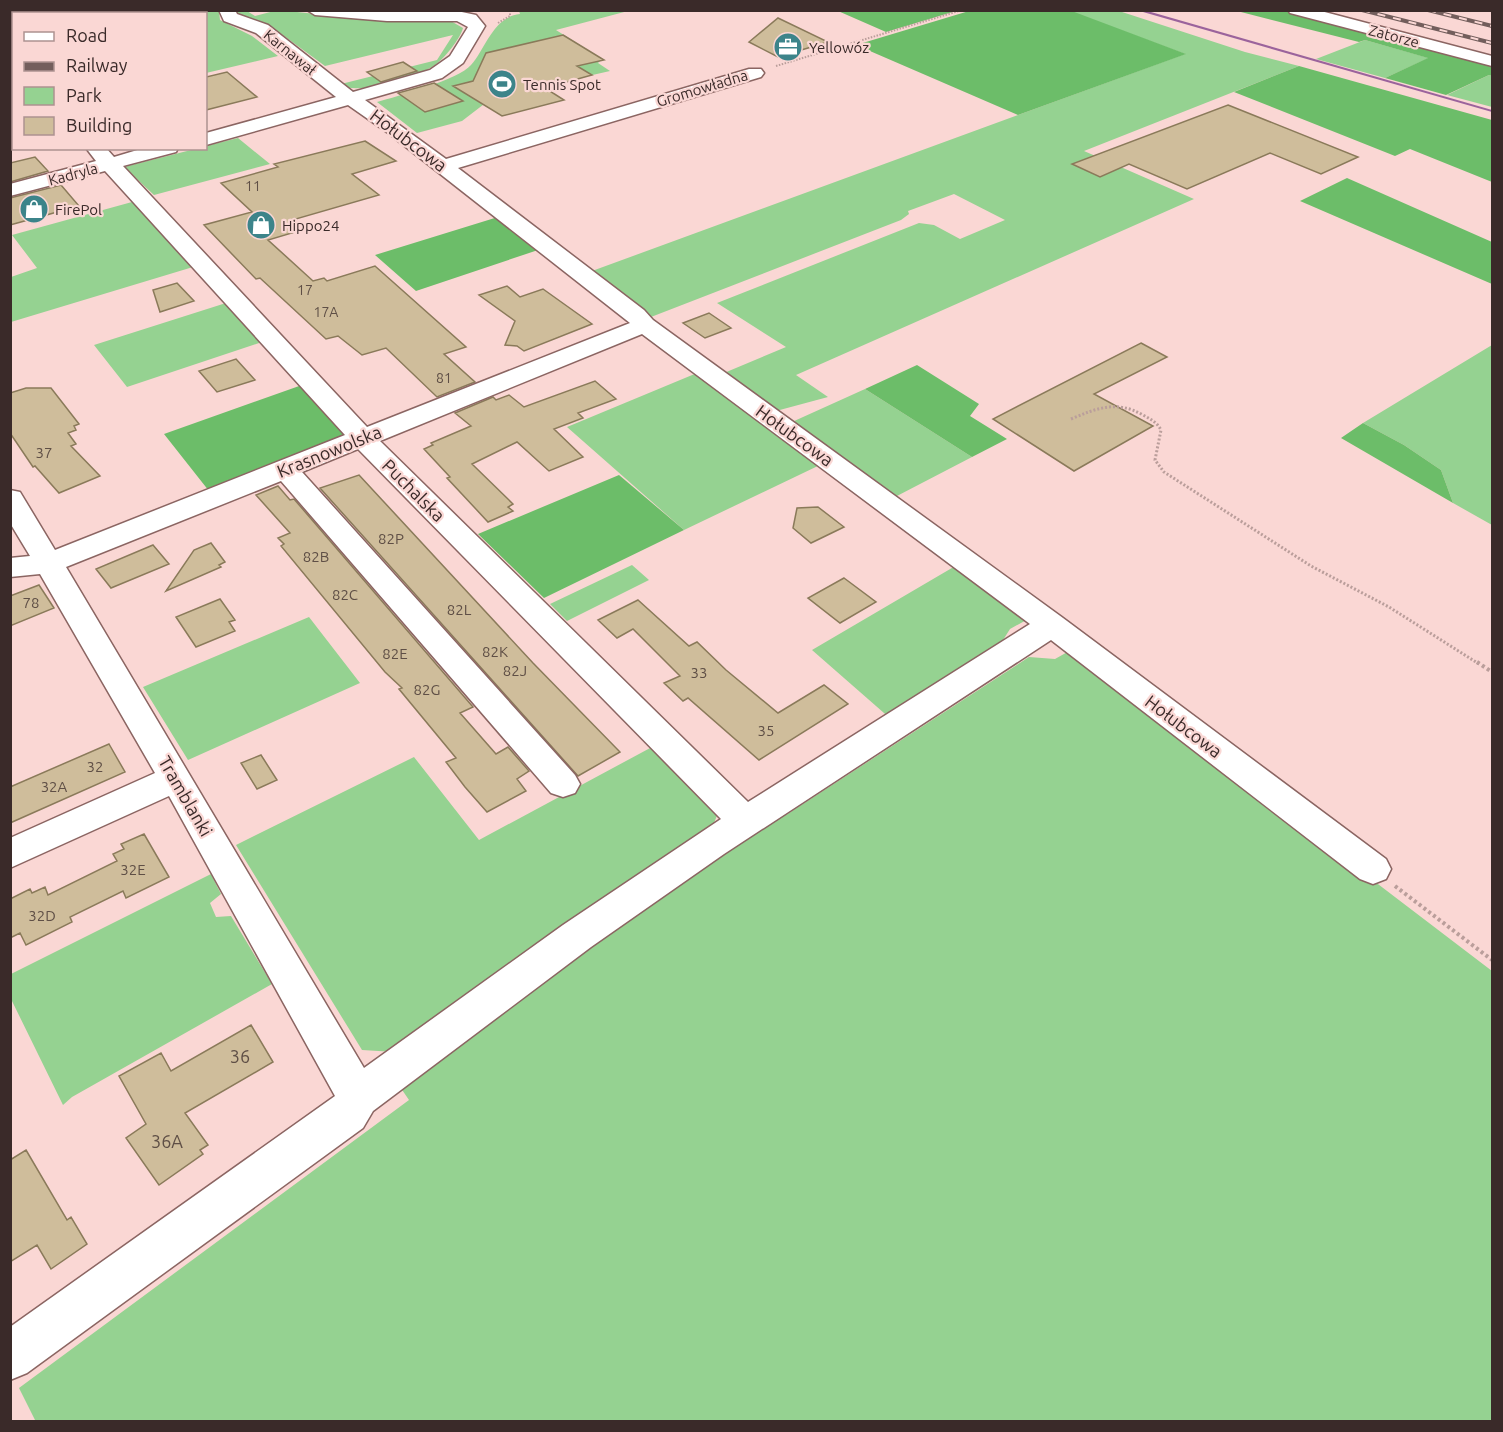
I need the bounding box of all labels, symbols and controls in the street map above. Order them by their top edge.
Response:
legend [12,12,207,150]
street label: Zatorze [1367,21,1421,51]
text: Road [66,25,108,45]
street label: Karnawał [261,26,319,78]
office icon: Yellowóz [772,31,804,63]
place label: Yellowóz [809,39,869,56]
text: Railway [66,55,128,75]
street label: Gromowładna [654,66,750,110]
sports icon: Tennis Spot [486,68,518,100]
place label: Tennis Spot [523,76,601,93]
text: Park [66,85,102,105]
street label: Hołubcowa [367,105,451,175]
text: Building [66,115,132,135]
street label: Kadryla [46,159,100,189]
house number: 11 [245,178,261,194]
shop icon: FirePol [18,193,50,225]
place label: FirePol [55,201,102,218]
shop icon: Hippo24 [245,209,277,241]
place label: Hippo24 [282,217,339,234]
house number: 17 [297,282,313,298]
house number: 17A [314,304,338,320]
house number: 81 [436,370,452,386]
street label: Hołubcowa [752,400,838,470]
street label: Krasnowolska [274,421,384,481]
house number: 37 [36,444,52,461]
street label: Puchalska [379,455,449,525]
house number: 82P [378,530,404,547]
house number: 82B [303,548,329,565]
house number: 82C [332,586,358,603]
house number: 78 [23,594,39,611]
house number: 82L [447,601,472,618]
house number: 82K [482,643,508,660]
house number: 82E [382,645,408,662]
house number: 82J [503,662,527,679]
house number: 33 [691,664,707,681]
house number: 82G [414,681,440,698]
street label: Hołubcowa [1142,691,1226,761]
house number: 35 [758,722,774,739]
street label: Tramblanki [155,752,217,840]
house number: 32 [87,758,103,775]
house number: 32A [41,778,68,795]
house number: 32E [120,861,146,878]
house number: 32D [28,907,56,924]
house number: 36 [230,1046,250,1066]
house number: 36A [151,1131,183,1151]

